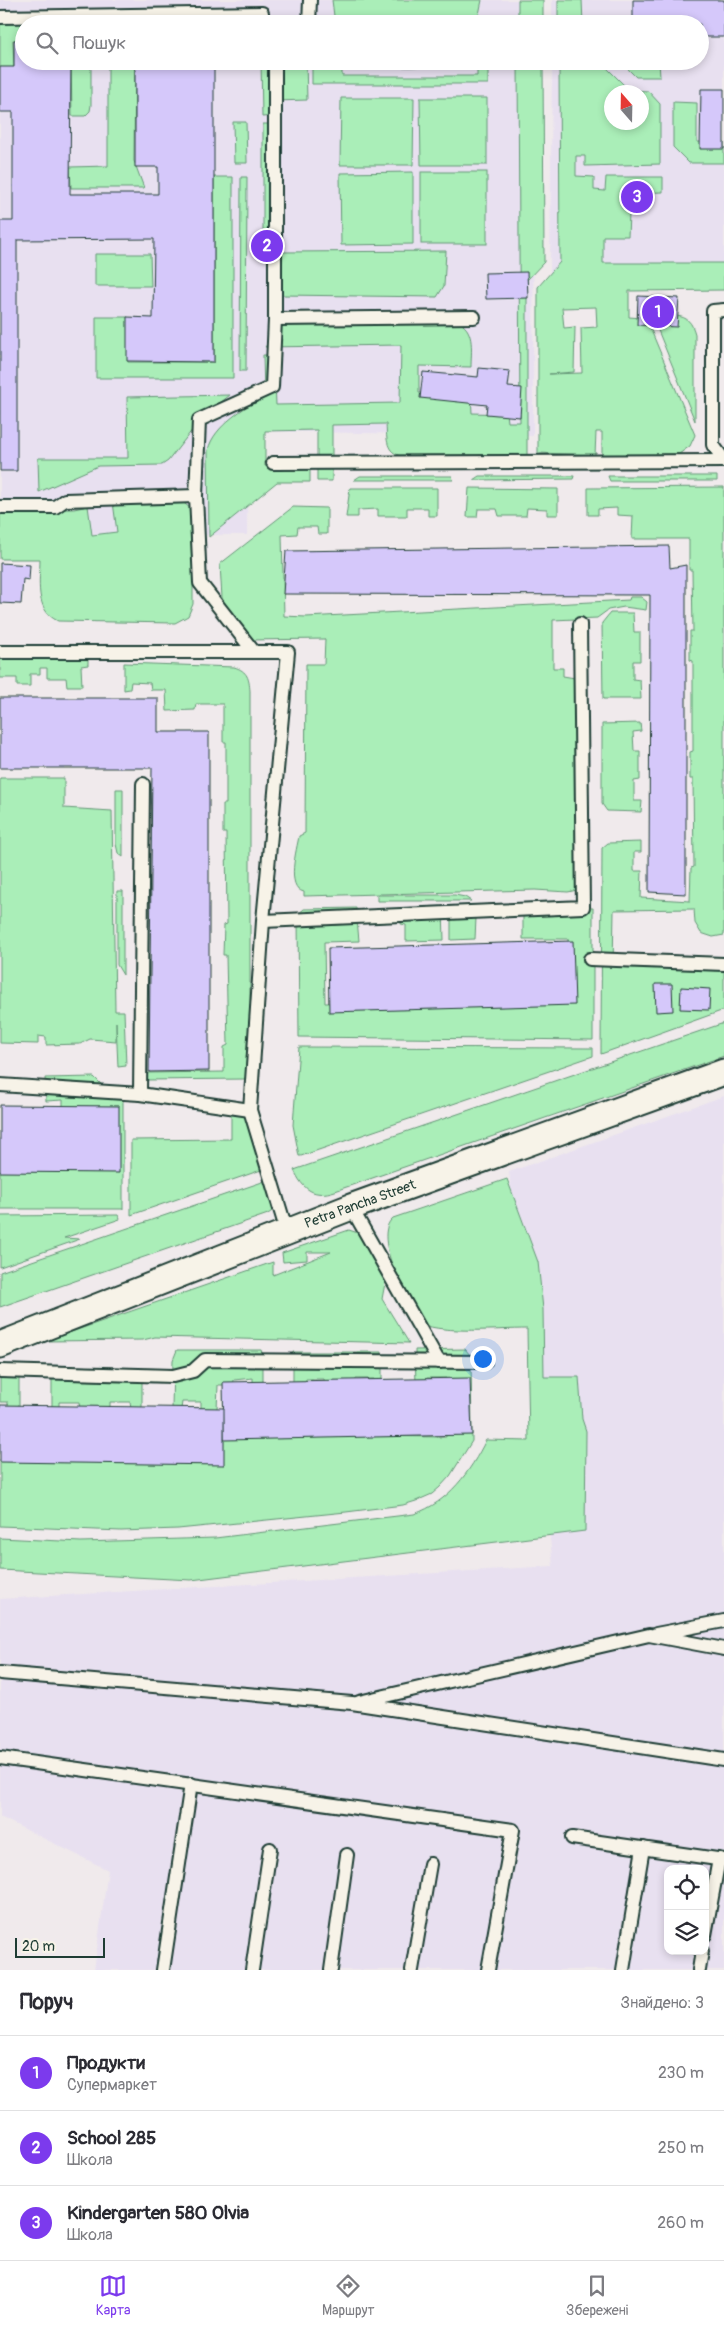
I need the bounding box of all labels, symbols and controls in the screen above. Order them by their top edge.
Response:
search box [15,15,709,70]
icon: search [33,29,61,57]
text: Пошук [73,31,126,55]
north arrow [604,85,649,130]
pin: 3 [621,178,653,216]
pin: 2 [251,227,283,265]
pin: 1 [642,293,674,331]
street label: Petra Pancha Street [302,1176,418,1232]
your location [470,1346,496,1372]
map controls [664,1865,709,1955]
button: locate [664,1865,709,1910]
button: layers [664,1910,709,1955]
scale bar [15,1935,105,1958]
text: 20 m [22,1938,55,1955]
text: Поруч [20,1989,73,2016]
text: Знайдено: 3 [621,1993,704,2013]
text: Продукти [67,2051,145,2075]
text: 1 [33,2063,39,2083]
text: 230 m [658,2063,704,2083]
text: Супермаркет [67,2075,157,2095]
text: School 285 [67,2126,156,2150]
text: 2 [32,2138,40,2158]
text: 250 m [658,2138,704,2158]
text: Школа [67,2150,113,2170]
text: Kindergarten 580 Olvia [67,2201,249,2225]
text: 3 [32,2213,40,2233]
text: 260 m [657,2213,704,2233]
text: Школа [67,2225,113,2245]
tab: Карта [96,2272,130,2319]
tab: Маршрут [322,2272,375,2319]
tab: Збережені [566,2272,628,2319]

